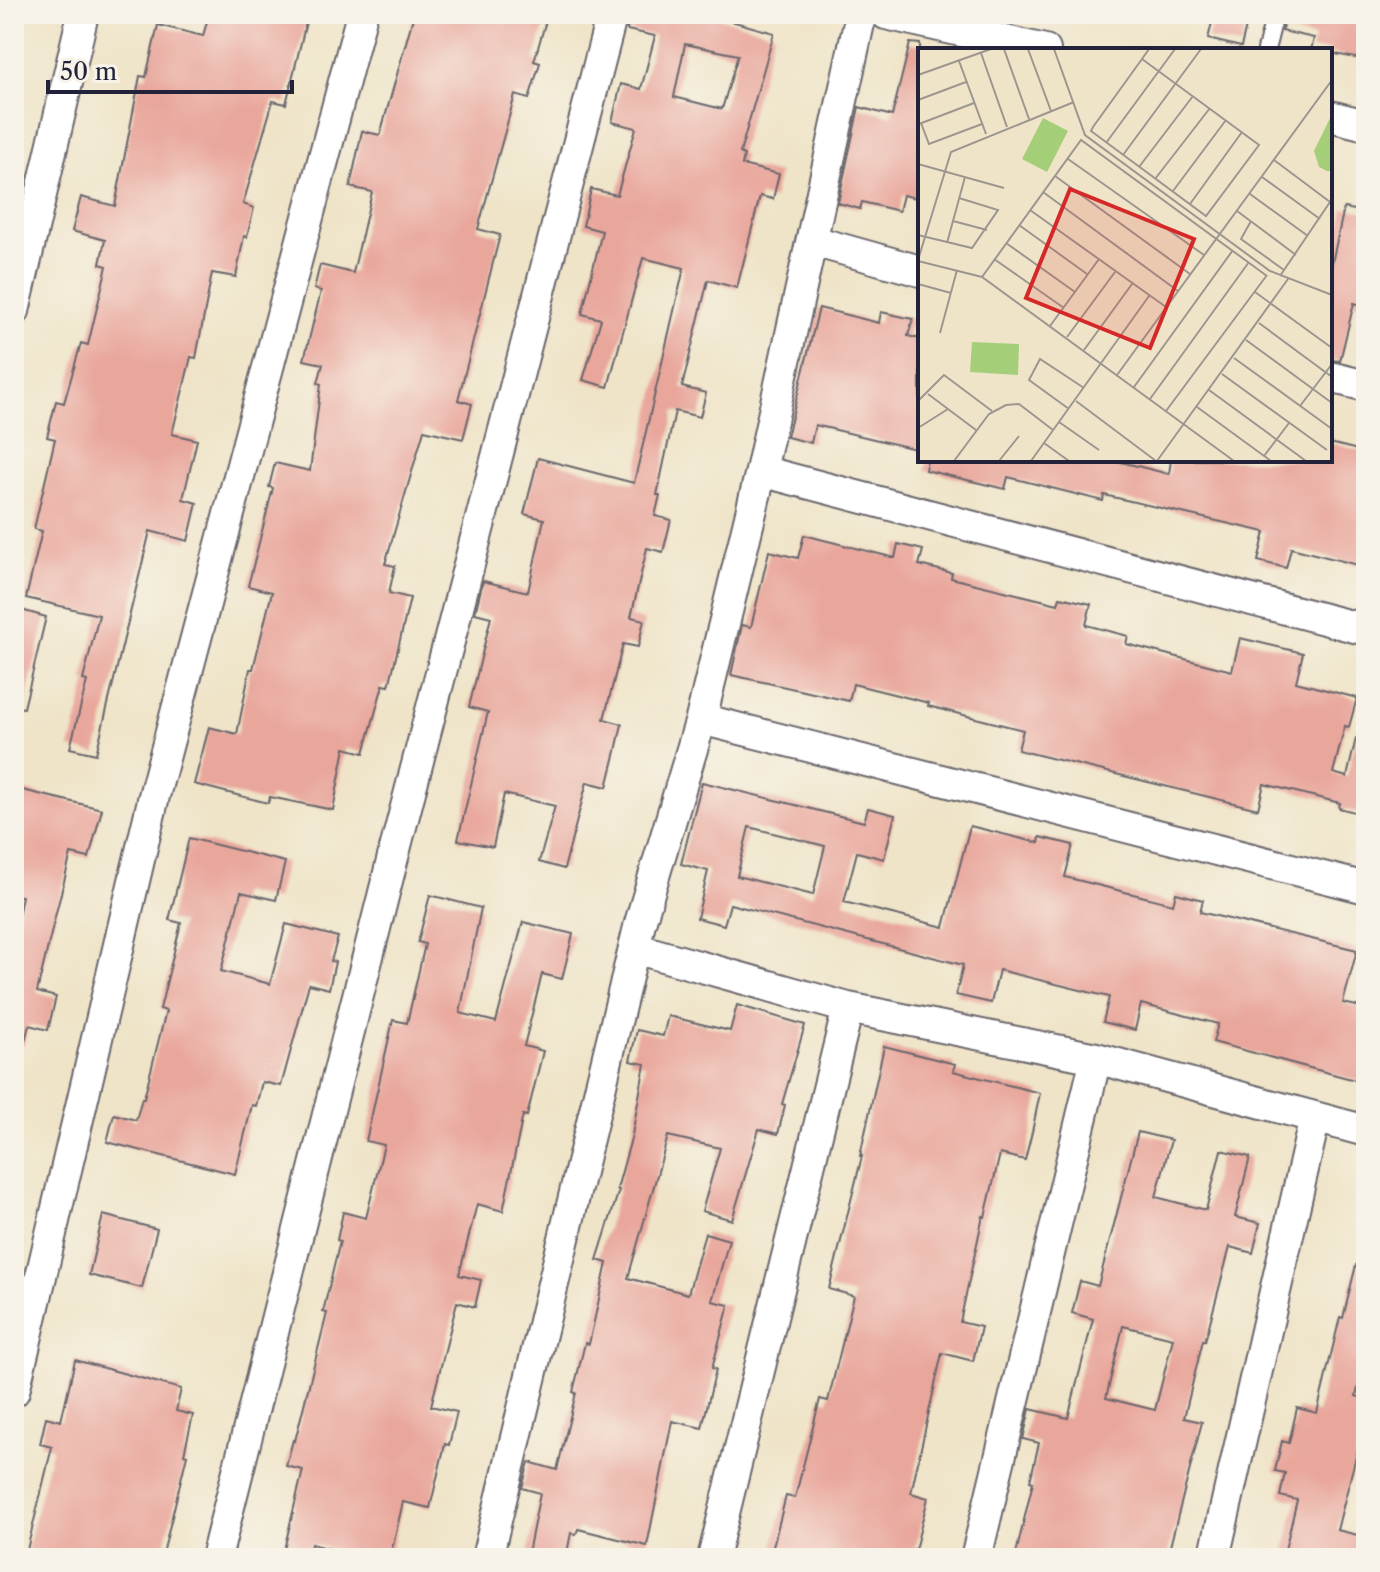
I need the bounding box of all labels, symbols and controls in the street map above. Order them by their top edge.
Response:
scale bar [48,44,292,94]
inset map [918,48,1332,462]
text: 50 m [60,57,117,86]

